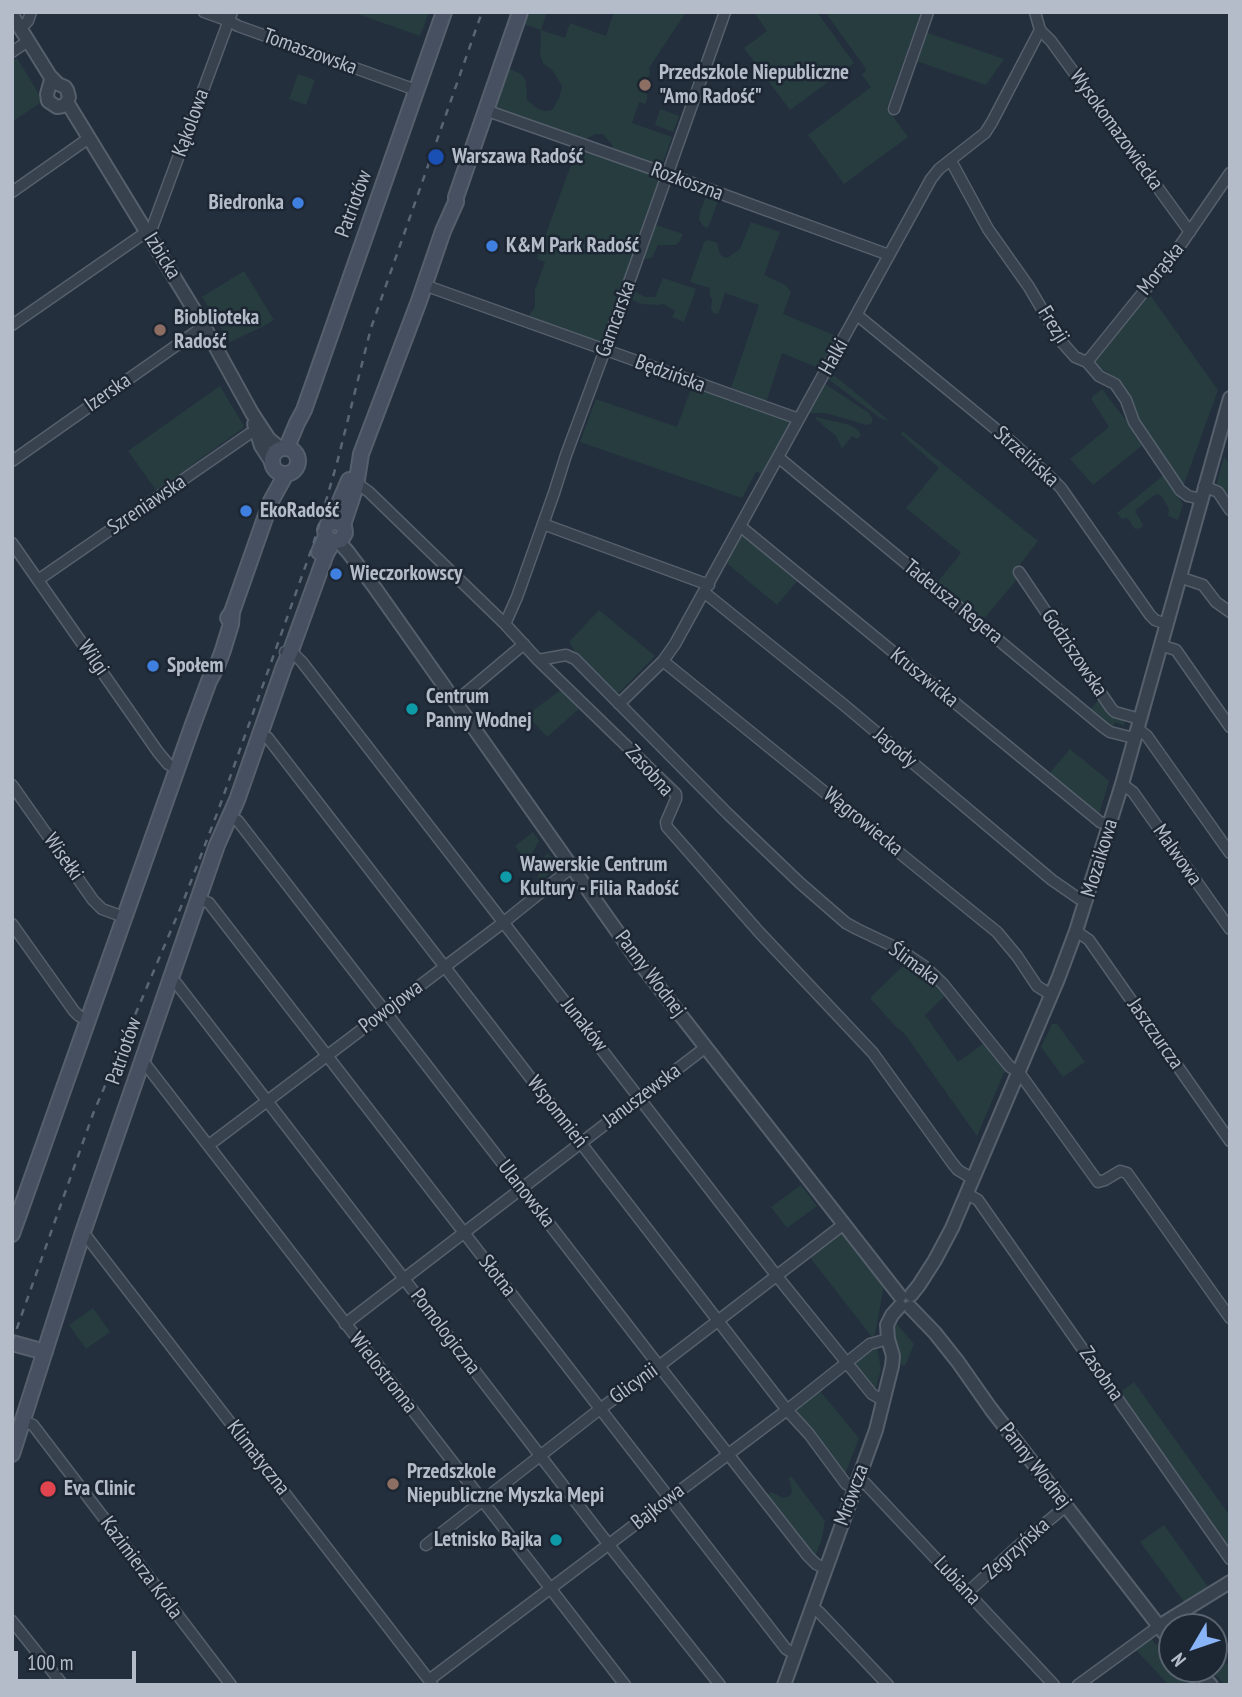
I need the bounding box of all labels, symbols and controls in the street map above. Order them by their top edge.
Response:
street label: Tomaszowska [260,23,360,81]
place label: Przedszkole Niepubliczne "Amo Radość" [659,60,849,110]
street label: Wysokomazowiecka [1064,65,1168,195]
marker: Przedszkole Niepubliczne "Amo Radość" [637,77,653,93]
street label: Kąkolowa [167,86,215,160]
place label: Warszawa Radość [452,144,583,170]
marker: Warszawa Radość [426,147,446,167]
street label: Rozkoszna [647,157,727,207]
street label: Patriotów [330,167,378,241]
place label: Biedronka [208,190,284,216]
marker: Biedronka [290,195,306,211]
street label: Izbicka [138,228,186,284]
place label: K&M Park Radość [506,233,639,259]
marker: K&M Park Radość [484,238,500,254]
street label: Morąska [1132,238,1190,300]
street label: Garncarska [591,278,641,360]
street label: Frezji [1032,302,1074,348]
place label: Bioblioteka Radość [174,305,259,355]
marker: Bioblioteka Radość [152,322,168,338]
street label: Halki [814,335,854,379]
street label: Będzińska [632,350,708,398]
street label: Izerska [80,368,136,418]
street label: Strzelińska [988,421,1064,493]
street label: Szreniawska [103,470,191,540]
place label: EkoRadość [260,498,339,524]
marker: EkoRadość [238,503,254,519]
street label: Tadeusza Regera [898,554,1008,650]
place label: Wieczorkowscy [350,561,462,587]
marker: Wieczorkowscy [328,566,344,582]
street label: Godziszowska [1036,605,1112,701]
street label: Wilgi [72,636,114,680]
street label: Kruszwicka [885,643,963,713]
place label: Społem [167,653,223,679]
marker: Społem [145,658,161,674]
place label: Centrum Panny Wodnej [426,684,532,734]
marker: Centrum Panny Wodnej [404,701,420,717]
street label: Jagody [868,723,922,773]
street label: Zasobna [620,740,678,802]
street label: Wągrowiecka [818,782,908,862]
street label: Mozaikowa [1076,816,1124,900]
street label: Malwowa [1147,820,1207,890]
street label: Wisełki [38,828,88,886]
place label: Wawerskie Centrum Kultury - Filia Radość [520,852,679,902]
marker: Wawerskie Centrum Kultury - Filia Radość [498,869,514,885]
street label: Panny Wodnej [609,926,691,1022]
street label: Ślimaka [884,937,944,991]
street label: Powojowa [354,975,428,1039]
street label: Junaków [555,993,613,1057]
street label: Jaszczurcza [1122,994,1188,1074]
street label: Patriotów [101,1014,147,1088]
street label: Januszewska [598,1059,686,1133]
street label: Wspomnień [521,1071,593,1153]
street label: Ulanowska [492,1155,560,1233]
street label: Słotna [473,1250,521,1302]
street label: Pomologiczna [405,1284,485,1380]
street label: Wielostronna [344,1327,422,1419]
street label: Zasobna [1073,1342,1129,1406]
street label: Glicynii [605,1358,663,1410]
street label: Klimatyczna [221,1416,295,1500]
street label: Panny Wodnej [994,1418,1076,1514]
place label: Przedszkole Niepubliczne Myszka Mepi [407,1459,604,1509]
street label: Mrówcza [829,1461,875,1529]
place label: Eva Clinic [64,1476,135,1502]
marker: Przedszkole Niepubliczne Myszka Mepi [385,1476,401,1492]
street label: Bajkowa [626,1478,690,1536]
marker: Eva Clinic [38,1479,58,1499]
street label: Kazimierza Króla [94,1512,188,1624]
street label: Zegrzyńska [979,1513,1055,1585]
place label: Letnisko Bajka [434,1527,542,1553]
marker: Letnisko Bajka [548,1532,564,1548]
street label: Lubiana [928,1551,986,1611]
north arrow [1158,1613,1228,1683]
scale bar [18,1638,140,1682]
text: N [1166,1648,1191,1672]
text: 100 m [27,1649,73,1676]

